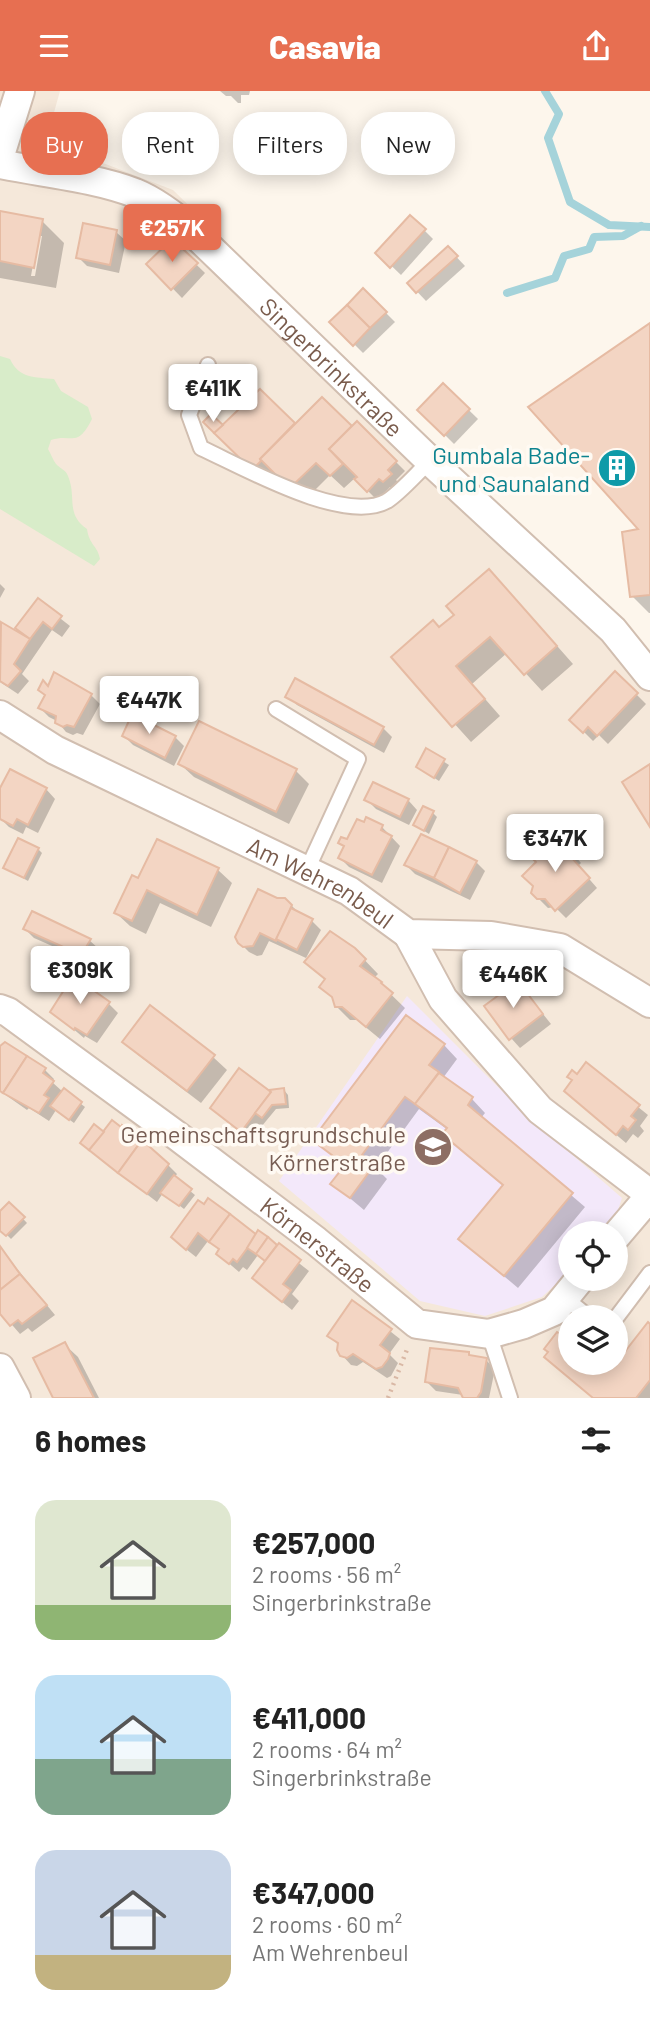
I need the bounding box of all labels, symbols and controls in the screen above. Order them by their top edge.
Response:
icon: menu [35,27,73,65]
text: Casavia [269,27,381,65]
icon: share [577,27,615,65]
chip: Buy [21,112,108,175]
chip: Rent [122,112,219,175]
chip: Filters [233,112,347,175]
chip: New [361,112,455,175]
pin: €257K [123,205,221,264]
text: €257K [139,213,205,241]
street label: Singerbrinkstraße [255,291,410,442]
pin: €411K [164,365,262,424]
text: €411K [184,373,242,401]
place label: Gumbala Bade- und Saunaland [432,440,590,497]
building icon: Gumbala Bade- und Saunaland [596,447,638,489]
pin: €447K [100,677,198,736]
text: €447K [116,685,182,713]
pin: €347K [506,815,604,874]
text: €347K [522,823,588,851]
street label: Am Wehrenbeul [243,830,400,934]
pin: €309K [31,947,129,1006]
pin: €446K [464,951,562,1010]
text: €309K [47,955,113,983]
text: €446K [478,959,548,987]
place label: Gemeinschaftsgrundschule Körnerstraße [121,1119,406,1176]
school or university icon: Gemeinschaftsgrundschule Körnerstraße [412,1126,454,1168]
street label: Körnerstraße [255,1190,381,1298]
map controls [558,1221,628,1375]
button: locate [558,1221,628,1291]
button: layers [558,1305,628,1375]
icon: filters [577,1421,615,1459]
text: 6 homes [35,1422,146,1458]
text: €257,000 [252,1524,375,1560]
icon: home [91,1528,175,1612]
text: 2 rooms · 56 m² [252,1560,401,1588]
text: Singerbrinkstraße [252,1588,432,1616]
text: €411,000 [252,1699,366,1735]
icon: home [91,1703,175,1787]
text: 2 rooms · 64 m² [252,1735,402,1763]
text: Singerbrinkstraße [252,1763,432,1791]
text: €347,000 [252,1874,375,1910]
icon: home [91,1878,175,1962]
text: 2 rooms · 60 m² [252,1910,402,1938]
text: Am Wehrenbeul [252,1938,408,1966]

